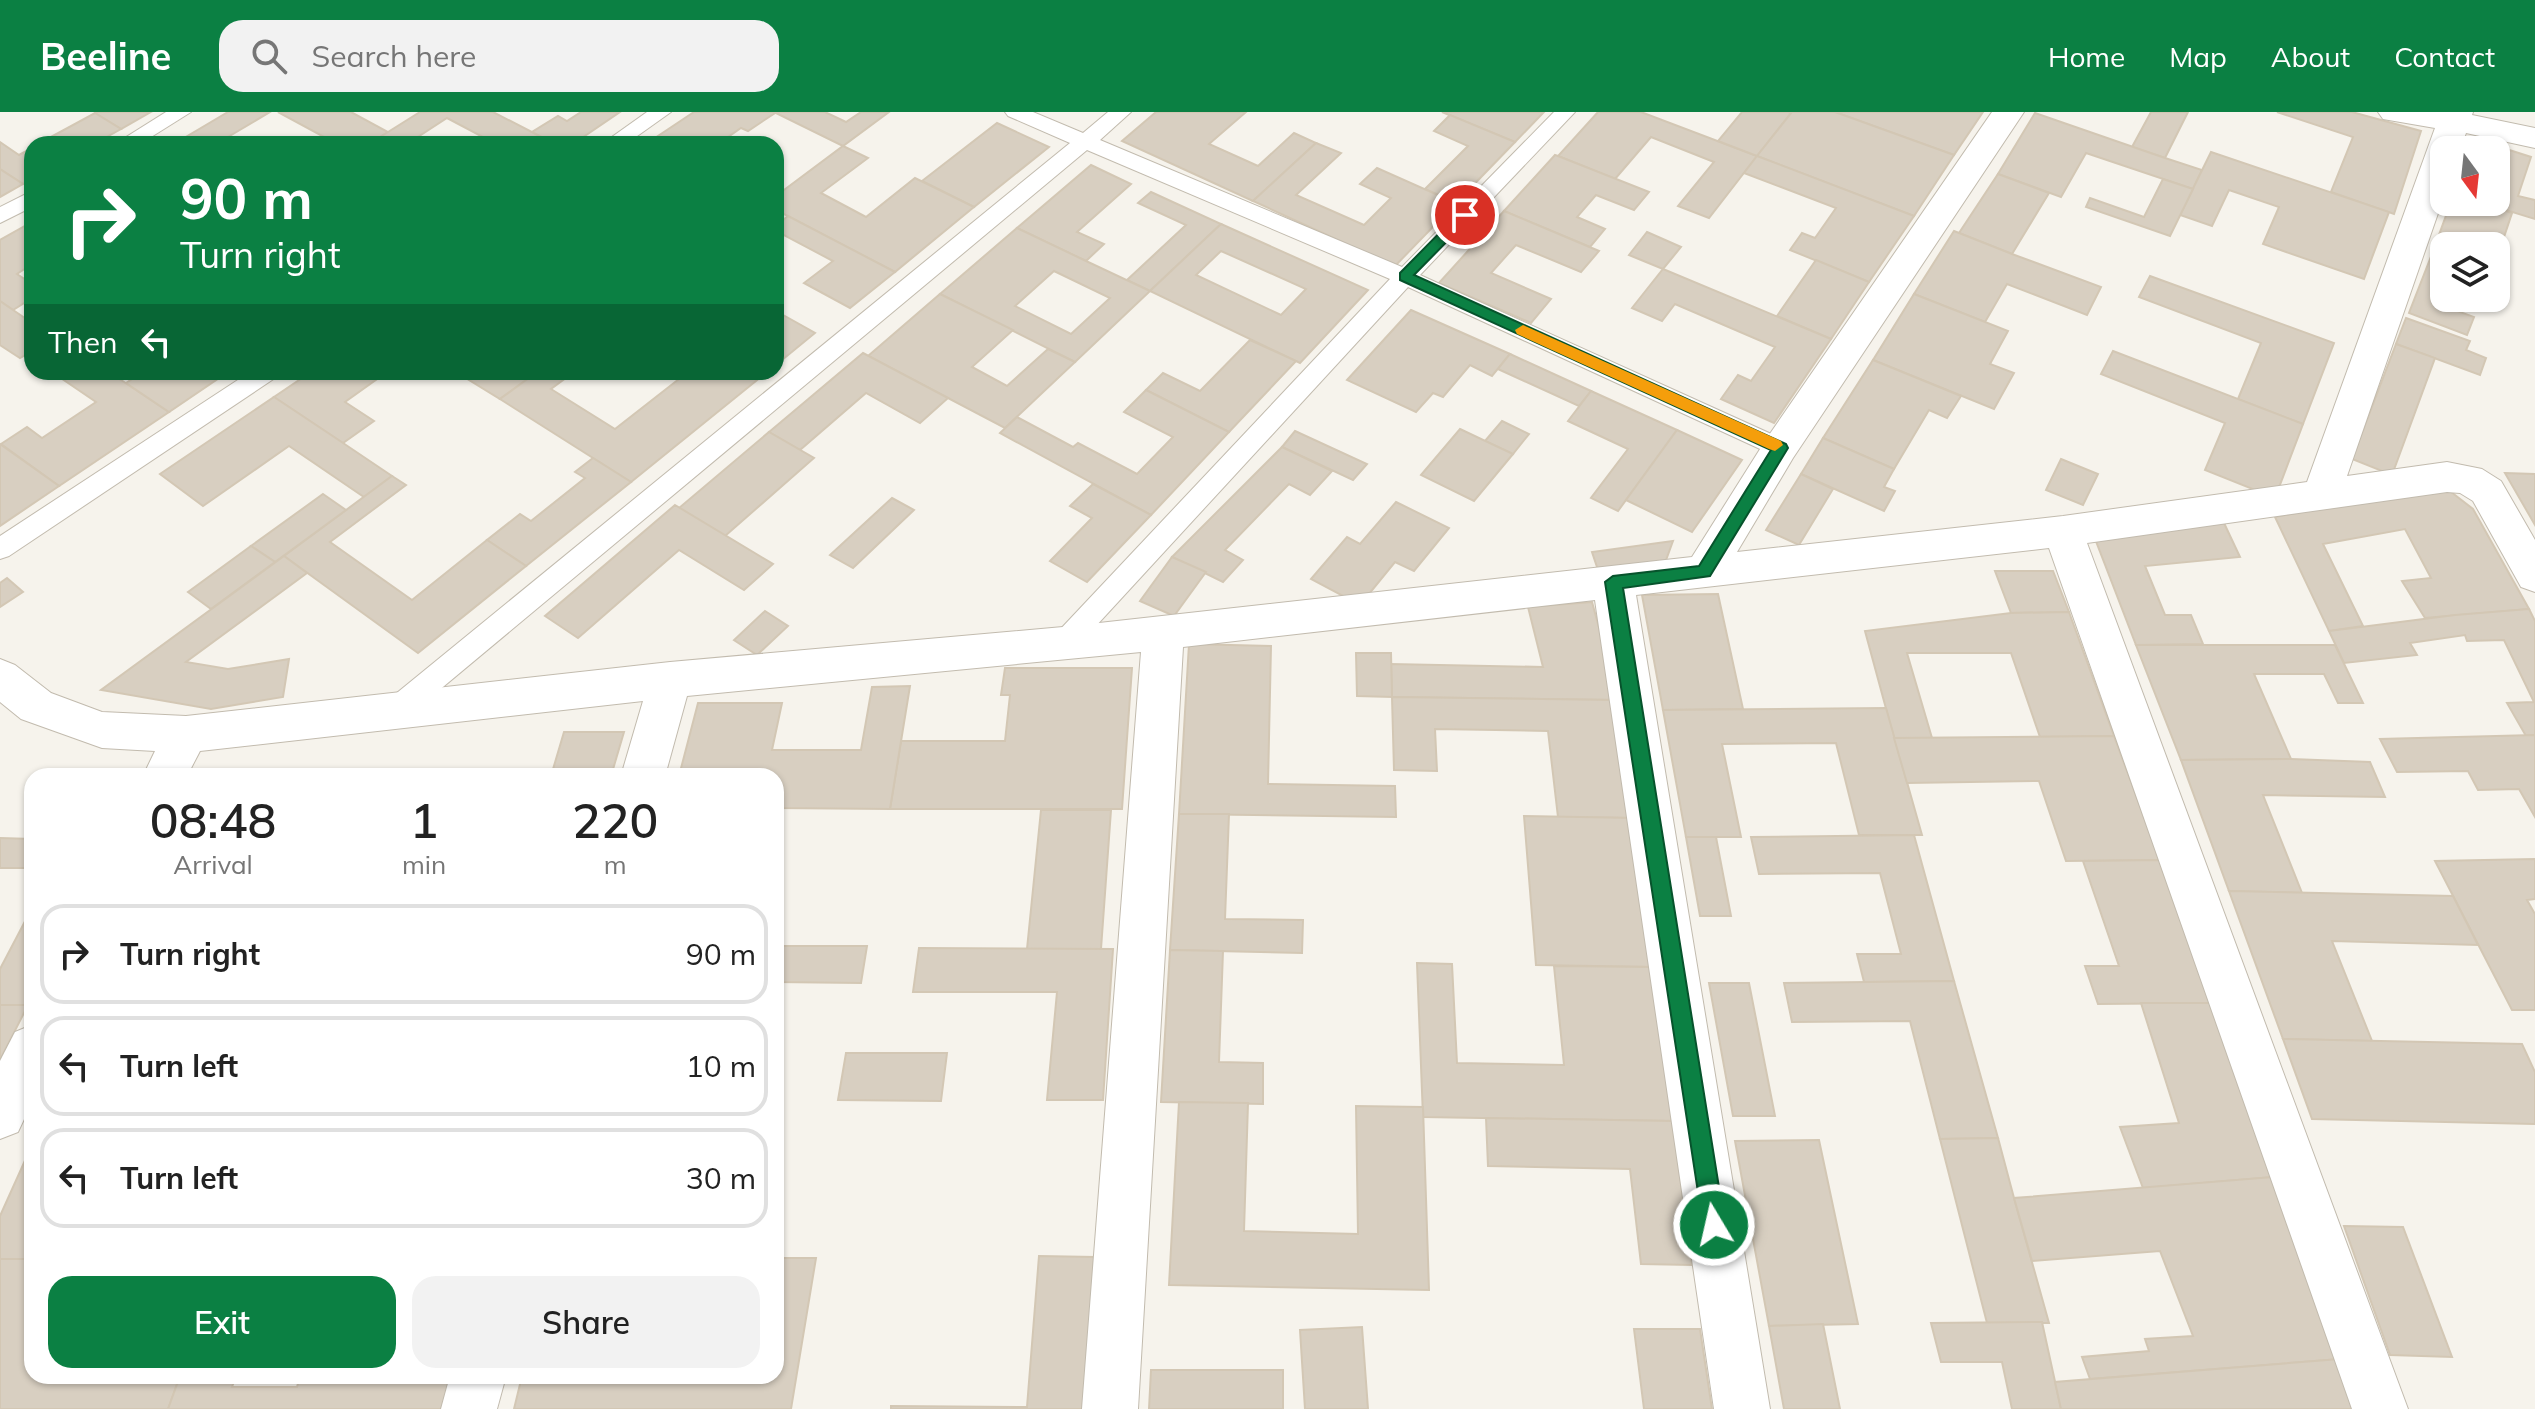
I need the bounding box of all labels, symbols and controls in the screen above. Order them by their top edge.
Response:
search box [219,20,779,92]
text: Beeline [40,32,171,80]
icon: search [247,34,291,78]
text: Search here [311,37,476,75]
text: Home [2048,39,2125,74]
text: Map [2169,39,2227,74]
text: About [2271,39,2350,74]
text: Contact [2394,39,2495,74]
north arrow [2430,136,2510,216]
map controls [2430,136,2510,312]
text: 90 m [180,163,313,233]
icon: right [48,168,152,272]
pin [1431,181,1499,249]
icon: arrive [1443,193,1487,237]
text: Turn right [180,232,341,277]
button: layers [2430,232,2510,312]
icon: left [134,320,178,364]
text: Then [48,323,118,361]
text: 08:48 [150,790,276,850]
text: 1 [410,790,438,850]
text: 220 [572,790,658,850]
text: Arrival [173,848,253,881]
text: min [402,848,446,881]
text: m [604,848,627,881]
icon: right [52,932,96,976]
text: Turn right [120,935,260,973]
text: 90 m [686,935,756,973]
icon: left [52,1044,96,1088]
text: Turn left [120,1047,238,1085]
text: 10 m [686,1047,756,1085]
icon: left [52,1156,96,1200]
text: Turn left [120,1159,238,1197]
text: 30 m [686,1159,756,1197]
position arrow [1672,1183,1756,1267]
button: Exit [48,1276,396,1368]
button: Share [412,1276,760,1368]

